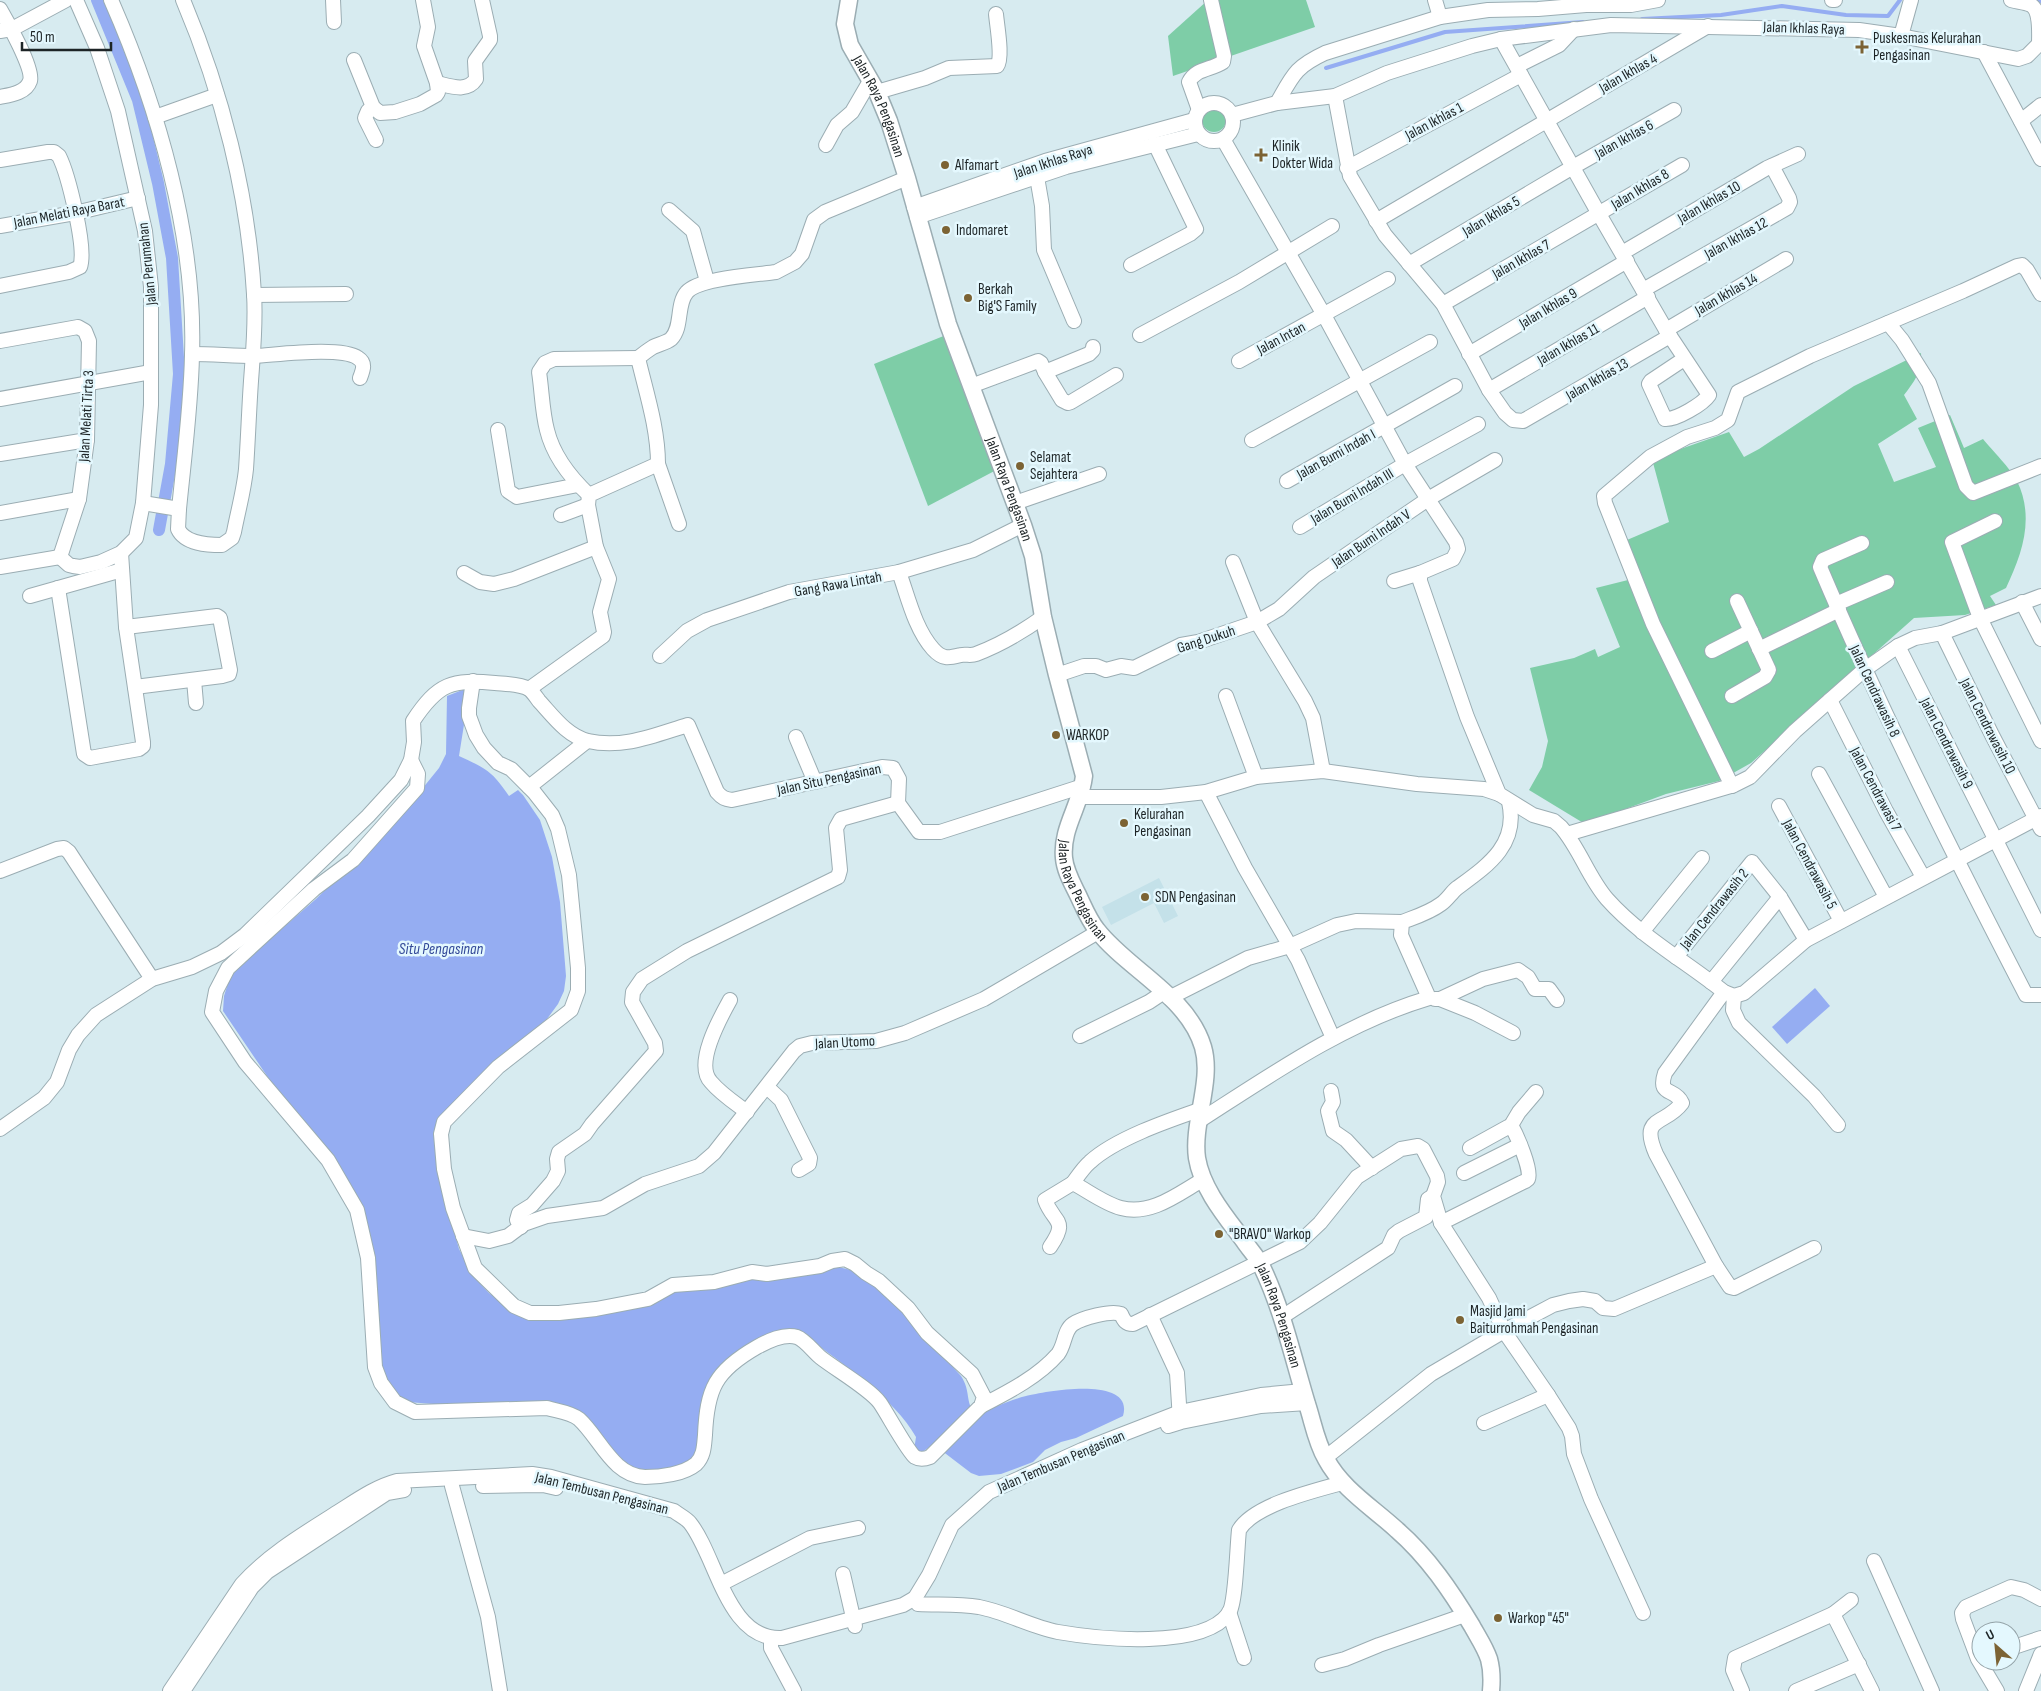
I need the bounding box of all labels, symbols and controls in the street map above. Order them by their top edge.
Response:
street label: Jalan Ikhlas Raya [1762,18,1845,39]
scale bar [22,20,111,52]
text: 50 m [30,28,55,47]
place label: Puskesmas Kelurahan Pengasinan [1873,29,1981,65]
marker: Puskesmas Kelurahan Pengasinan [1855,40,1869,54]
street label: Jalan Ikhlas 4 [1595,49,1661,98]
street label: Jalan Raya Pengasinan [847,51,909,160]
street label: Jalan Ikhlas 1 [1401,98,1467,145]
street label: Jalan Ikhlas 6 [1591,116,1657,164]
place label: Klinik Dokter Wida [1272,137,1333,173]
street label: Jalan Ikhlas Raya [1011,140,1095,183]
marker: Klinik Dokter Wida [1254,148,1268,162]
place label: Alfamart [954,156,999,175]
marker: Alfamart [939,159,951,171]
street label: Jalan Ikhlas 8 [1607,165,1673,215]
street label: Jalan Ikhlas 10 [1673,177,1744,229]
street label: Jalan Melati Raya Barat [11,192,127,233]
street label: Jalan Ikhlas 5 [1458,192,1523,242]
street label: Jalan Ikhlas 12 [1700,213,1771,264]
place label: Indomaret [956,221,1008,240]
street label: Jalan Perumahan [134,222,161,307]
marker: Indomaret [940,224,952,236]
street label: Jalan Ikhlas 7 [1488,235,1554,284]
street label: Jalan Ikhlas 14 [1691,269,1761,320]
place label: Berkah Big'S Family [978,280,1037,316]
street label: Jalan Ikhlas 9 [1515,284,1581,334]
marker: Berkah Big'S Family [962,292,974,304]
street label: Jalan Intan [1253,318,1309,360]
street label: Jalan Ikhlas 11 [1533,319,1603,370]
street label: Jalan Ikhlas 13 [1562,354,1632,405]
street label: Jalan Melati Tirta 3 [75,370,98,463]
street label: Jalan Bumi Indah I [1293,425,1379,484]
street label: Jalan Raya Pengasinan [981,434,1037,544]
place label: Selamat Sejahtera [1030,448,1078,484]
marker: Selamat Sejahtera [1014,460,1026,472]
street label: Jalan Bumi Indah III [1306,464,1397,529]
street label: Jalan Bumi Indah V [1327,505,1415,572]
street label: Gang Rawa Lintah [793,567,883,602]
street label: Gang Dukuh [1175,621,1238,658]
street label: Jalan Cendrawasih 8 [1845,641,1904,740]
street label: Jalan Cendrawasih 10 [1955,674,2020,777]
street label: Jalan Cendrawasih 9 [1915,694,1978,792]
place label: WARKOP [1066,726,1109,745]
marker: WARKOP [1050,729,1062,741]
street label: Jalan Cendrawasi 7 [1845,743,1906,834]
street label: Jalan Situ Pengasinan [774,759,883,800]
place label: Kelurahan Pengasinan [1134,805,1191,841]
street label: Jalan Cendrawasih 5 [1778,815,1841,912]
marker: Kelurahan Pengasinan [1118,817,1130,829]
street label: Jalan Raya Pengasinan [1054,838,1111,946]
street label: Jalan Cendrawasih 2 [1675,865,1753,955]
place label: SDN Pengasinan [1155,888,1236,907]
marker: SDN Pengasinan [1139,891,1151,903]
water label: Situ Pengasinan [399,940,484,959]
street label: Jalan Utomo [813,1031,876,1054]
place label: "BRAVO" Warkop [1229,1225,1311,1244]
marker: "BRAVO" Warkop [1213,1228,1225,1240]
street label: Jalan Raya Pengasinan [1251,1259,1305,1370]
place label: Masjid Jami Baiturrohmah Pengasinan [1470,1302,1599,1338]
marker: Masjid Jami Baiturrohmah Pengasinan [1454,1314,1466,1326]
street label: Jalan Tembusan Pengasinan [994,1426,1128,1497]
street label: Jalan Tembusan Pengasinan [532,1468,670,1519]
place label: Warkop "45" [1508,1609,1569,1628]
marker: Warkop "45" [1492,1612,1504,1624]
north arrow [1971,1621,2021,1671]
text: U [1983,1626,1997,1644]

